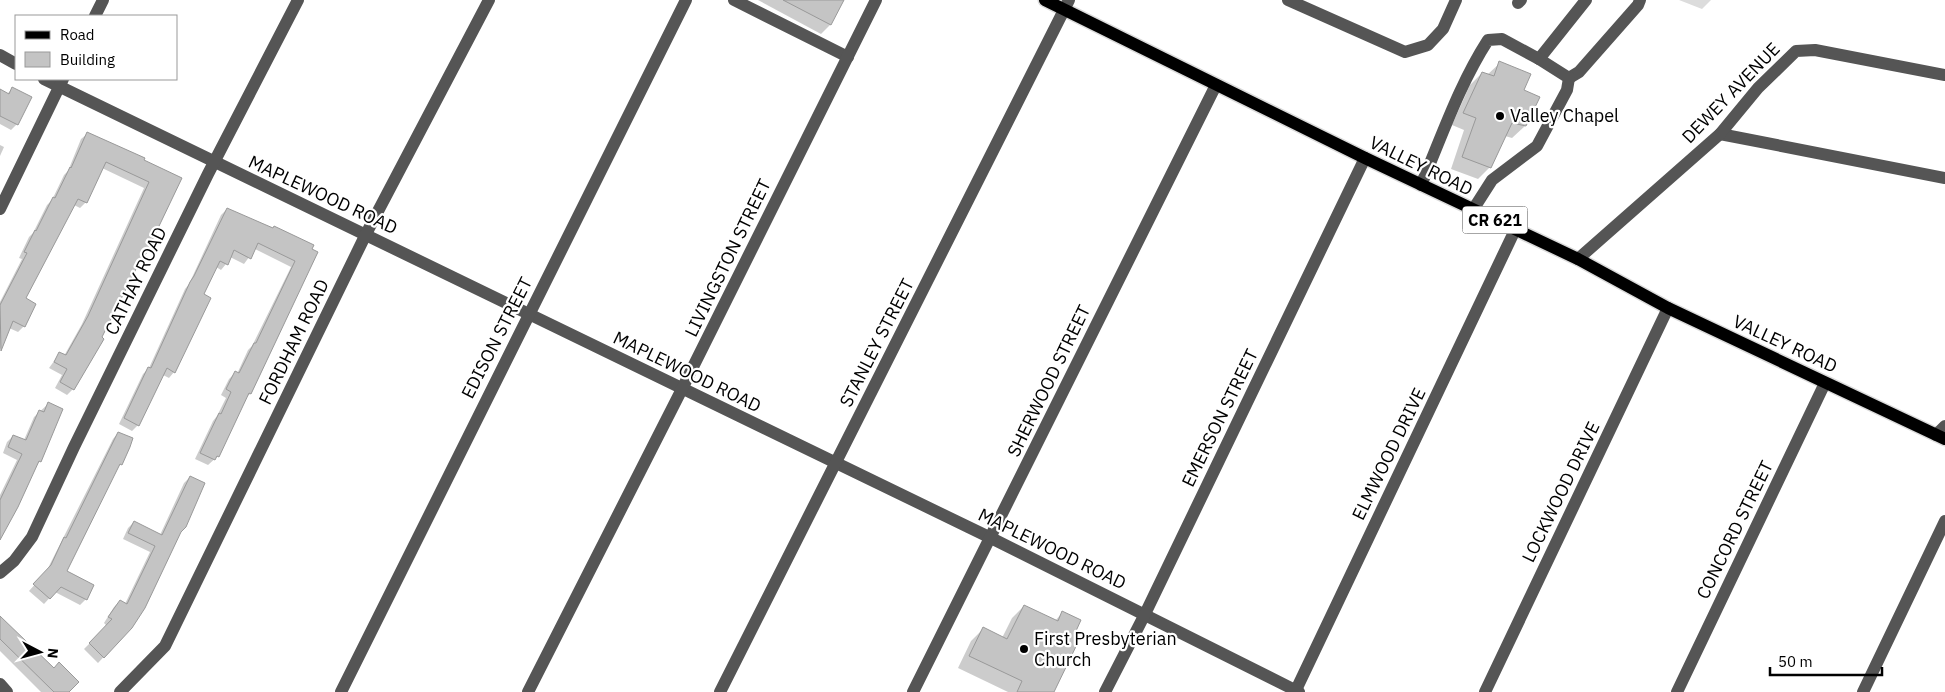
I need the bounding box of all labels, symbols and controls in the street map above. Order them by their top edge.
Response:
legend [15,15,178,80]
text: Road [60,25,95,44]
street label: DEWEY AVENUE [1677,37,1785,148]
text: Building [60,50,115,69]
place label: Valley Chapel [1510,104,1619,127]
marker: Valley Chapel [1494,110,1506,122]
street label: VALLEY ROAD [1366,131,1477,201]
street label: MAPLEWOOD ROAD [245,150,401,239]
street label: LIVINGSTON STREET [679,175,776,340]
road number: CR 621 [1462,206,1528,234]
street label: CATHAY ROAD [99,223,172,339]
street label: EDISON STREET [456,273,537,402]
street label: FORDHAM ROAD [253,275,334,408]
street label: STANLEY STREET [834,275,919,411]
street label: SHERWOOD STREET [1002,301,1095,461]
street label: VALLEY ROAD [1729,309,1841,378]
street label: MAPLEWOOD ROAD [609,326,765,417]
street label: EMERSON STREET [1176,345,1263,491]
street label: ELMWOOD DRIVE [1347,384,1431,524]
street label: LOCKWOOD DRIVE [1517,418,1605,566]
street label: CONCORD STREET [1691,457,1778,603]
street label: MAPLEWOOD ROAD [974,503,1130,594]
north arrow [15,627,65,677]
place label: First Presbyterian Church [1034,627,1177,671]
marker: First Presbyterian Church [1018,643,1030,655]
scale bar [1770,644,1882,676]
text: N [43,647,62,659]
text: 50 m [1778,652,1813,671]

